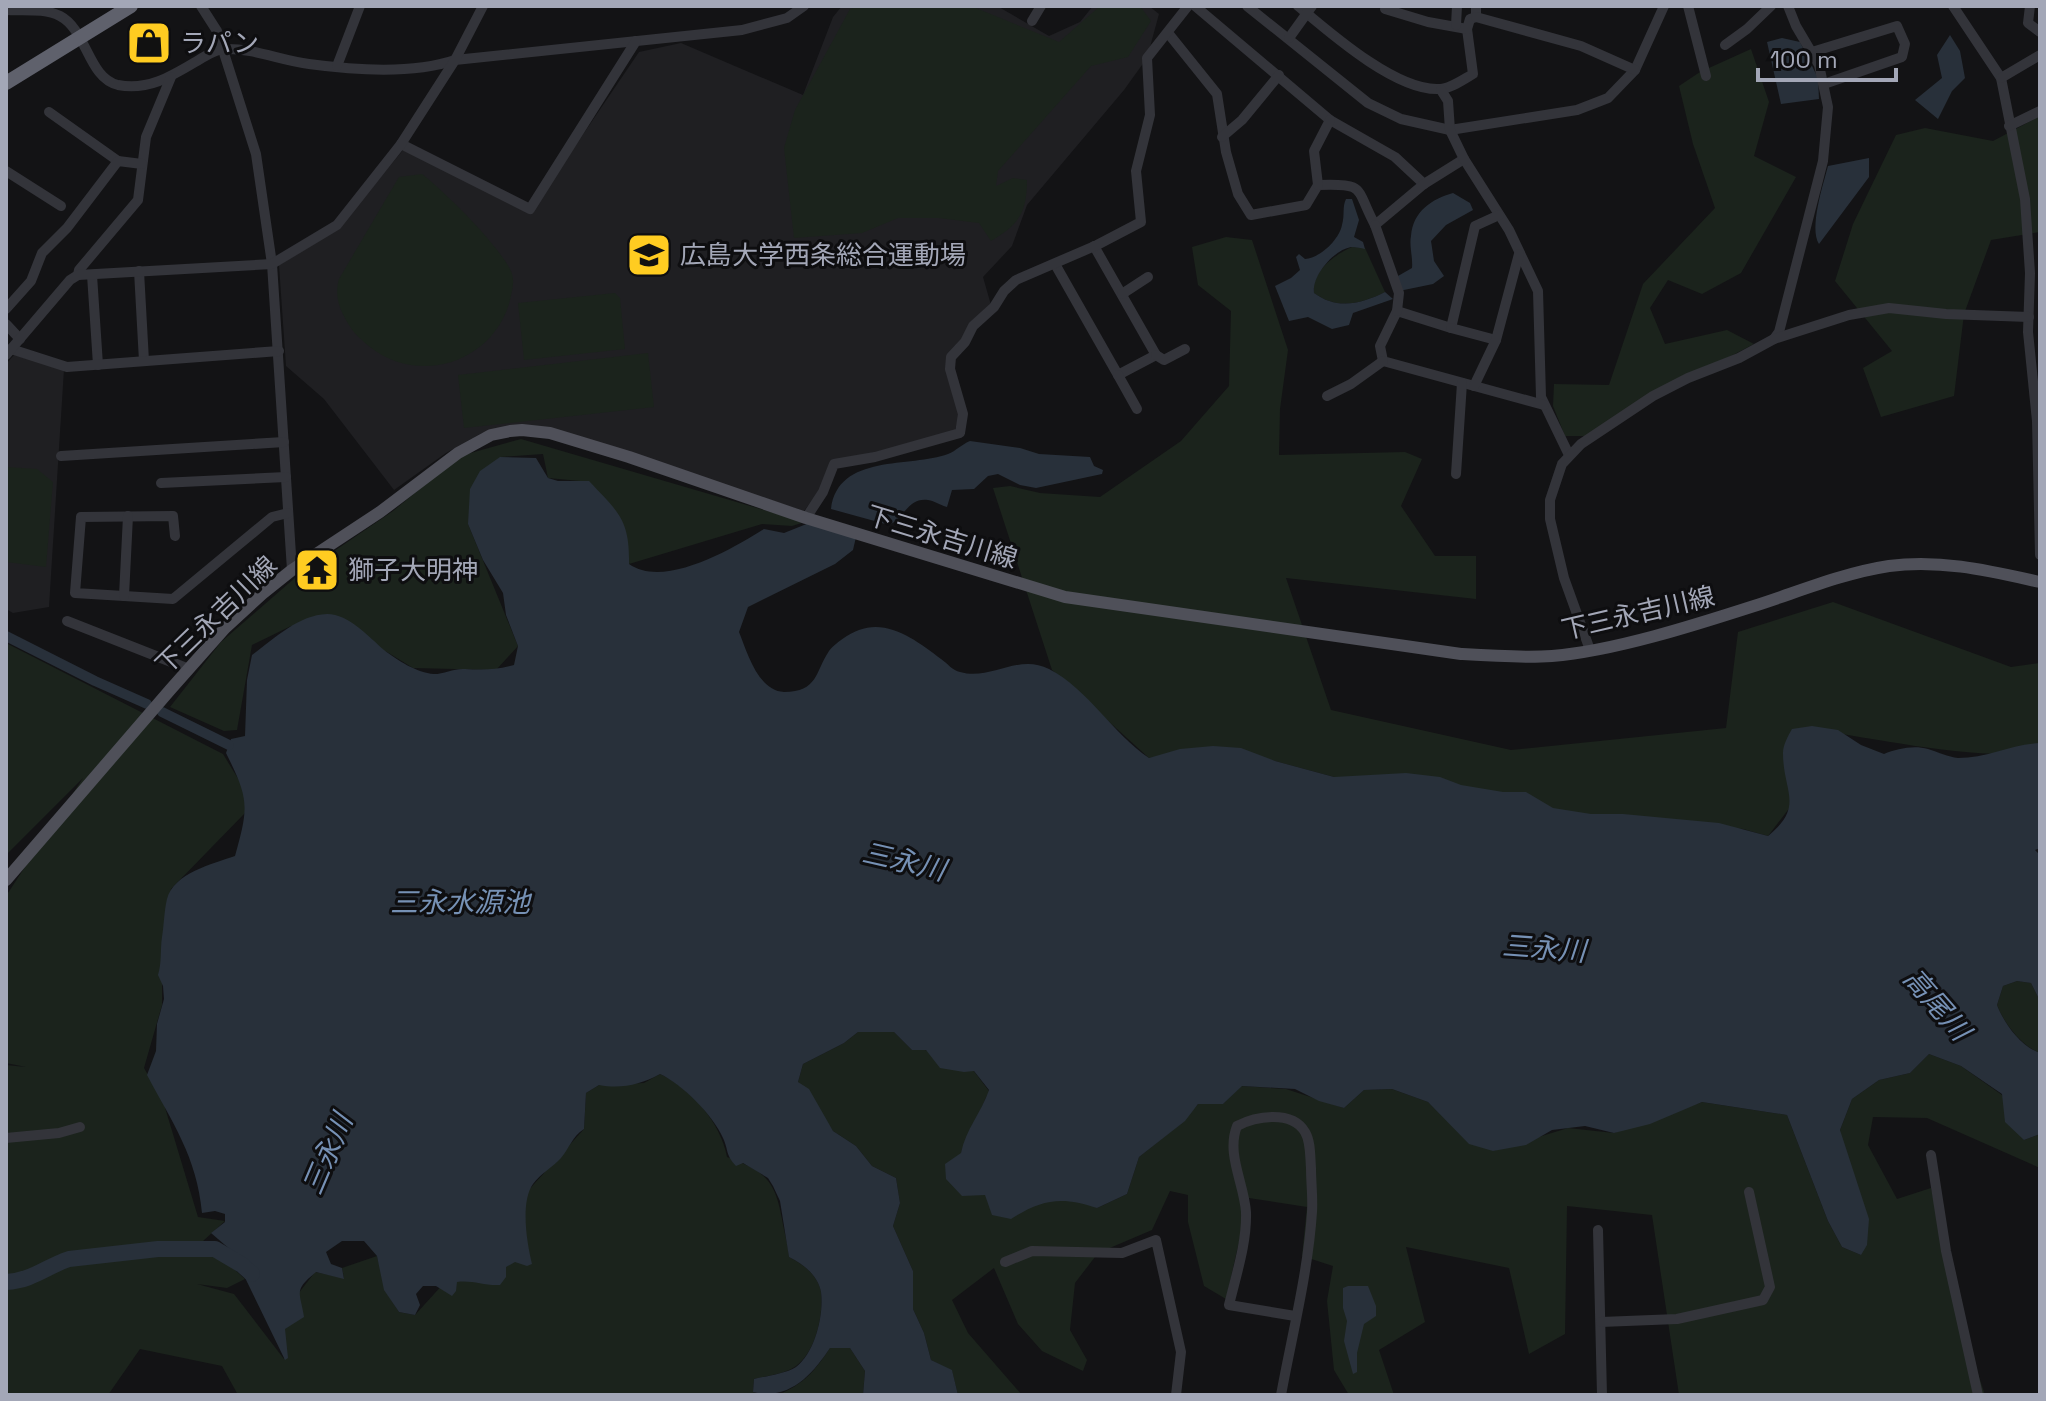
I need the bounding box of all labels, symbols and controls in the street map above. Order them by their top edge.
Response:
shop icon: ラパン [125,19,173,67]
place label: ラパン [180,26,259,60]
scale bar [1758,32,1896,82]
text: 100 m [1770,44,1838,75]
school or university icon: 広島大学西条総合運動場 [625,231,673,279]
place label: 広島大学西条総合運動場 [680,238,966,272]
street label: 下三永吉川線 [862,498,1022,576]
temple icon: 獅子大明神 [293,546,341,594]
street label: 下三永吉川線 [148,549,284,681]
place label: 獅子大明神 [348,553,478,587]
street label: 下三永吉川線 [1558,579,1718,647]
water label: 三永川 [859,834,952,889]
water label: 三永水源池 [390,884,533,920]
water label: 三永川 [1501,927,1590,969]
water label: 高尾川 [1896,960,1980,1050]
water label: 三永川 [294,1106,361,1200]

